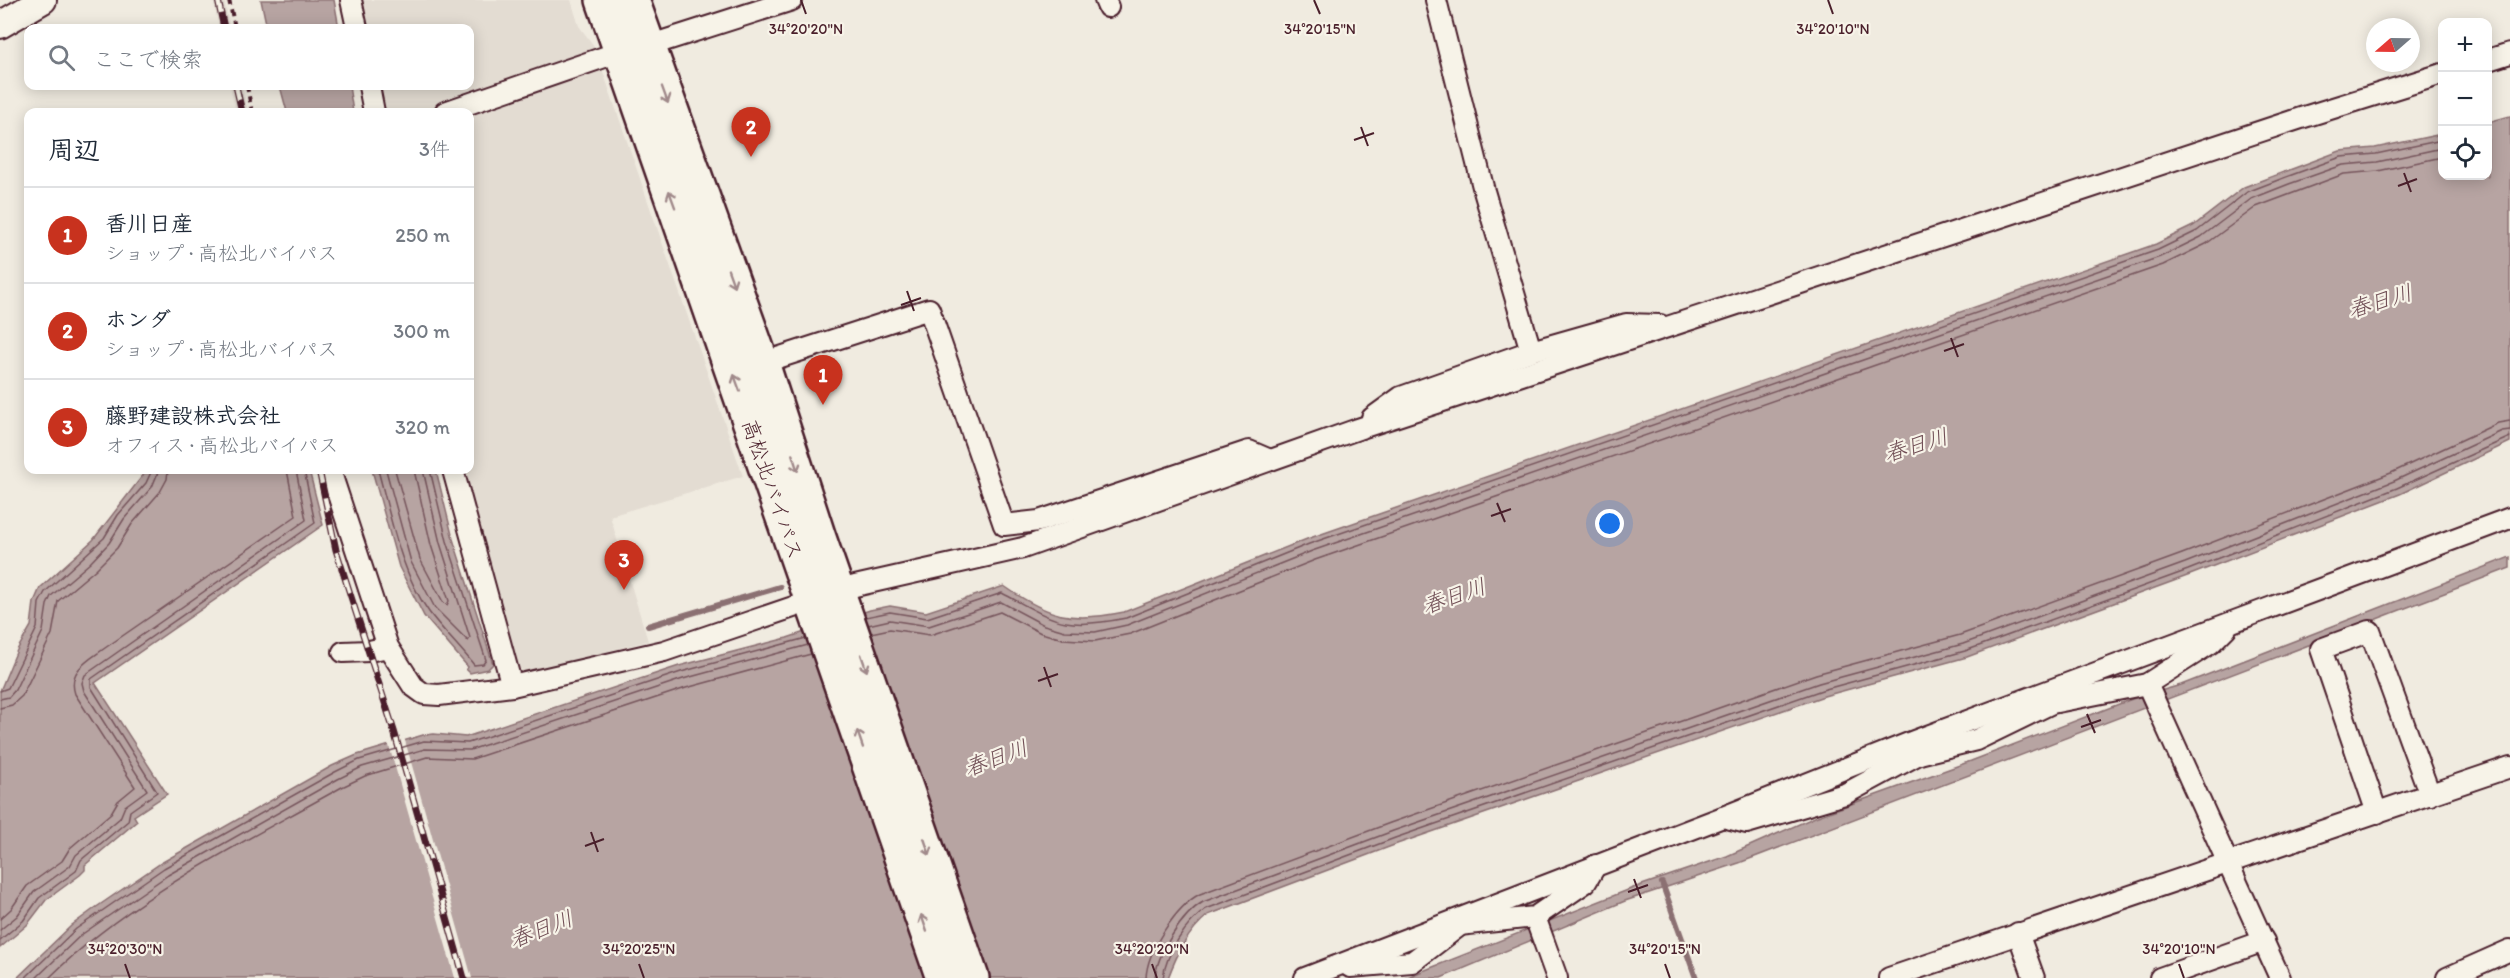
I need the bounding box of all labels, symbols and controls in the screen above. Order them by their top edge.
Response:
north arrow [2366,18,2420,72]
map controls [2438,18,2492,180]
button: + [2438,18,2492,72]
text: 34°20'20"N [769,20,843,38]
text: 34°20'15"N [1284,20,1356,38]
text: 34°20'10"N [1796,20,1870,38]
search box [24,24,474,90]
icon: search [45,41,78,74]
text: ここで検索 [93,46,203,73]
button: − [2438,72,2492,126]
one-way arrow [661,85,672,104]
pin: 2 [732,108,771,157]
button: locate [2438,126,2492,180]
text: 周辺 [48,134,100,166]
text: 3件 [419,137,450,161]
one-way arrow [665,190,676,209]
text: 香川日産 [105,210,193,237]
text: 1 [63,223,72,247]
text: 250 m [395,223,450,247]
text: ショップ · 高松北バイパス [105,241,338,265]
one-way arrow [727,268,738,287]
water label: 春日川 [2344,278,2416,324]
text: ホンダ [105,306,171,333]
text: 2 [62,319,73,343]
text: 300 m [393,319,450,343]
text: ショップ · 高松北バイパス [105,337,338,361]
pin: 1 [804,356,842,405]
one-way arrow [730,374,741,393]
text: 藤野建設株式会社 [105,402,281,429]
text: 3 [62,415,73,439]
text: 320 m [395,415,450,439]
street label: 高松北バイパス [737,416,809,562]
water label: 春日川 [1880,422,1952,468]
text: オフィス · 高松北バイパス [105,433,338,457]
one-way arrow [790,453,801,472]
your location [1595,509,1624,538]
pin: 3 [604,540,644,590]
water label: 春日川 [1418,572,1490,620]
one-way arrow [859,653,870,671]
one-way arrow [853,730,864,748]
water label: 春日川 [960,734,1032,782]
one-way arrow [922,837,933,856]
water label: 春日川 [505,905,577,953]
one-way arrow [917,914,928,933]
text: 34°20'30"N [88,940,162,958]
text: 34°20'25"N [603,940,675,958]
text: 34°20'20"N [1115,940,1189,958]
text: 34°20'15"N [1629,940,1701,958]
text: 34°20'10"N [2142,940,2216,958]

